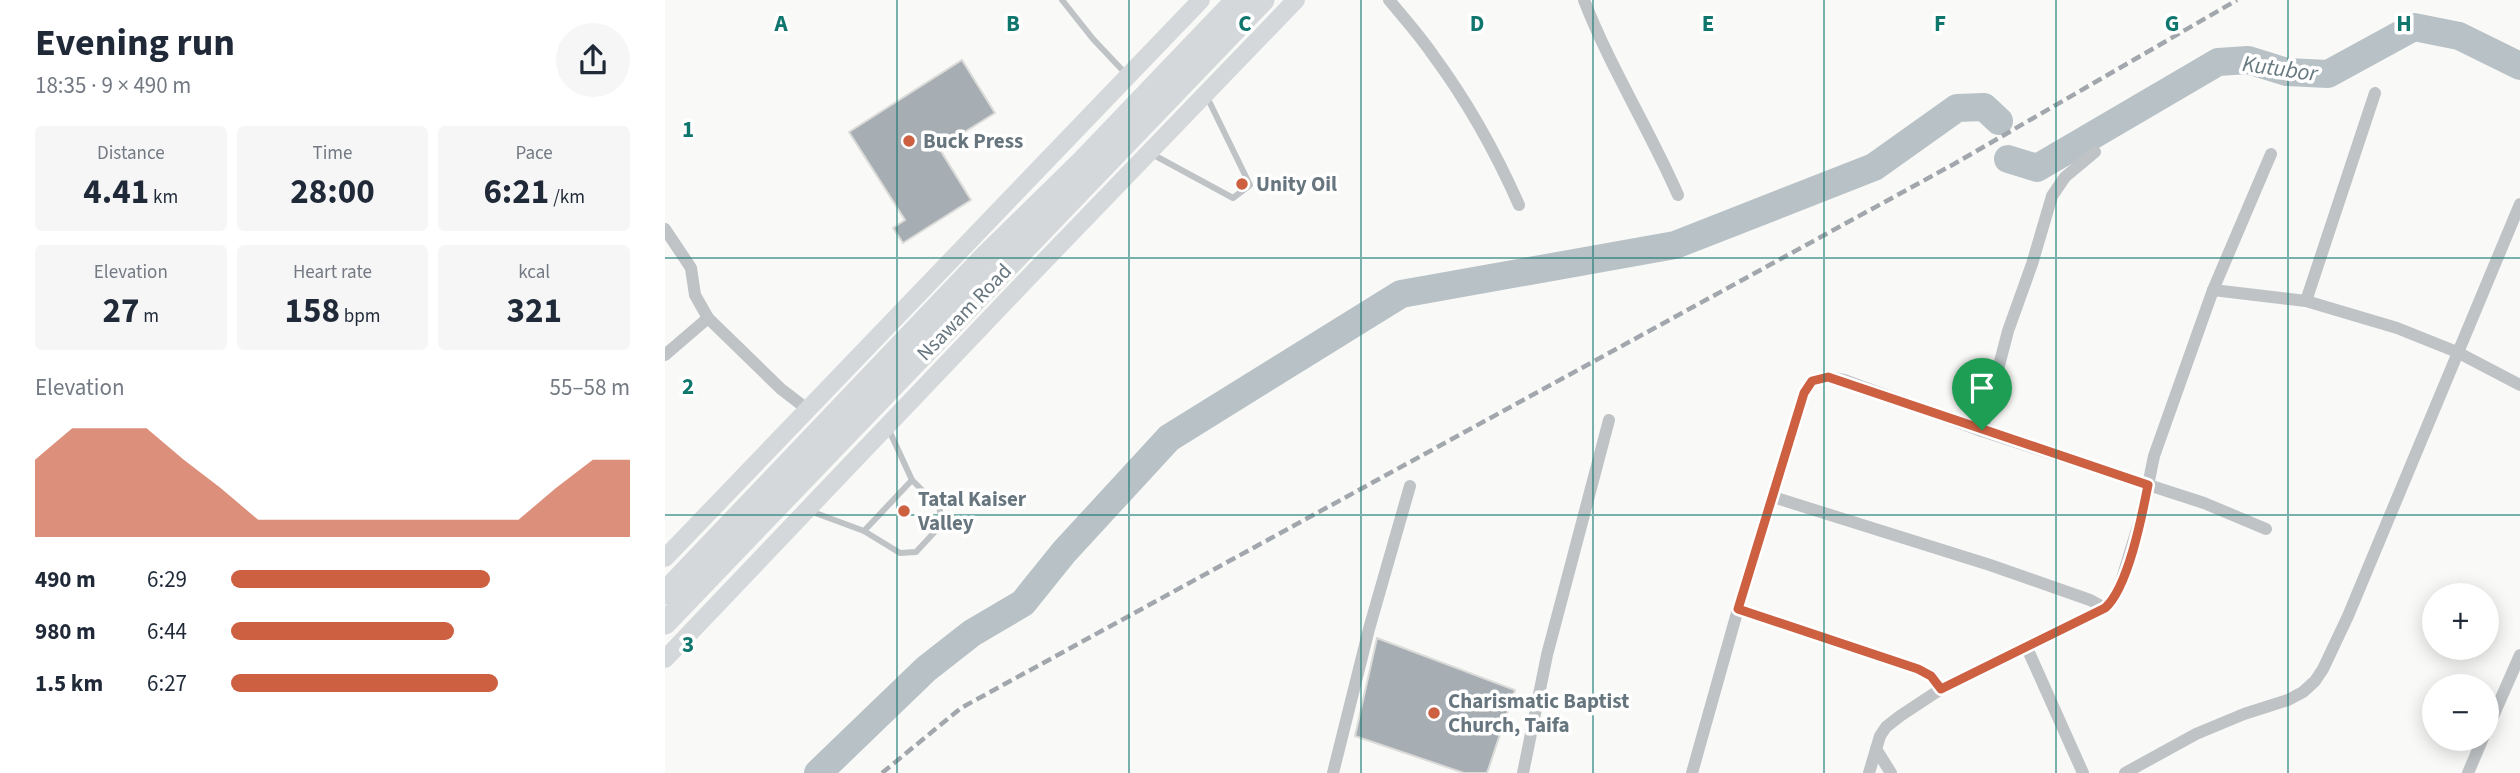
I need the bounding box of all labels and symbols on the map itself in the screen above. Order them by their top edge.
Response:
text: A [773,7,788,40]
text: B [1006,7,1020,40]
text: C [1238,7,1252,40]
text: D [1470,7,1484,40]
text: E [1702,7,1714,40]
text: F [1934,7,1946,40]
text: G [2165,7,2179,40]
text: H [2396,7,2412,40]
water label: Kutubor [2240,47,2321,90]
text: 1 [682,113,694,146]
place label: Buck Press [923,126,1023,156]
marker: Buck Press [901,133,917,149]
place label: Unity Oil [1256,169,1337,199]
marker: Unity Oil [1234,176,1250,192]
street label: Nsawam Road [910,257,1018,367]
pin [1952,358,2012,430]
text: 2 [682,370,694,403]
place label: Tatal Kaiser Valley [917,484,1027,538]
marker: Tatal Kaiser Valley [896,503,912,519]
text: 3 [682,628,694,661]
place label: Charismatic Baptist Church, Taifa [1448,686,1629,740]
marker: Charismatic Baptist Church, Taifa [1426,705,1442,721]

